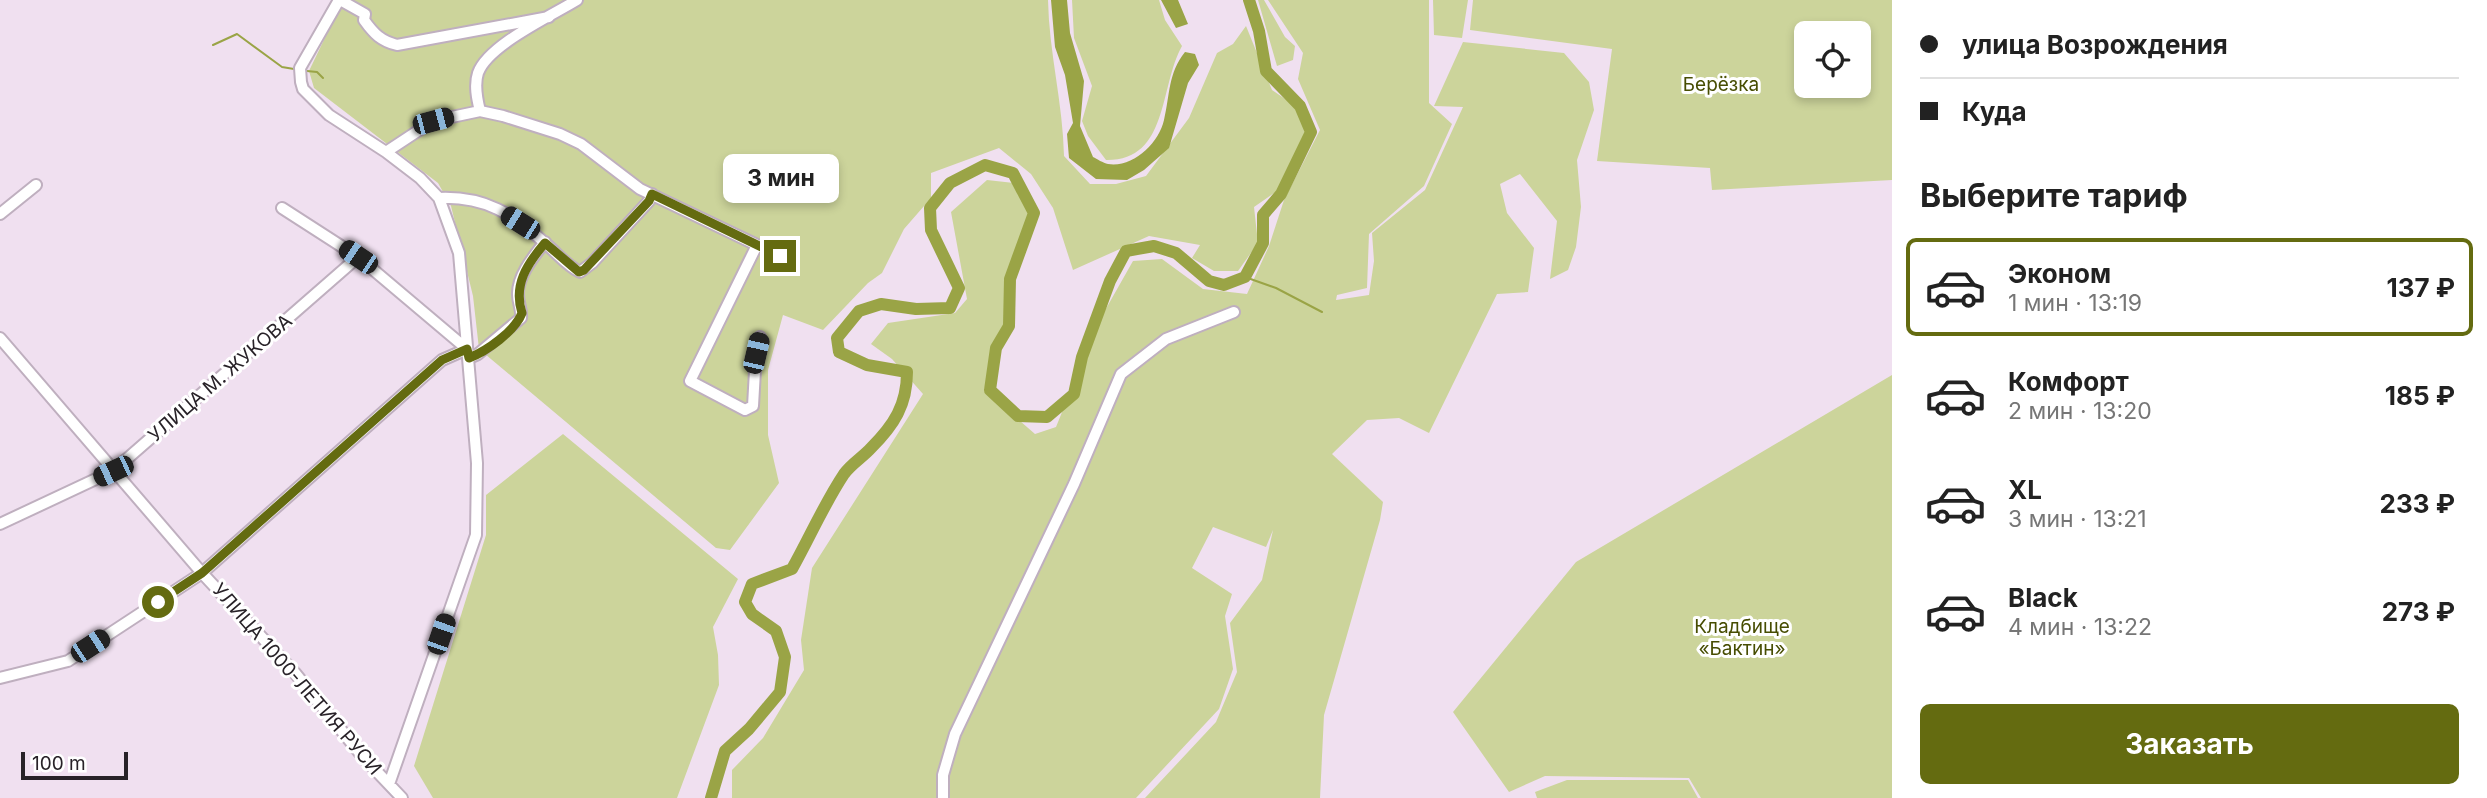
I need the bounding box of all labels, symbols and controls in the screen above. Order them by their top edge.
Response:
map controls [1794,21,1871,98]
button: locate [1794,21,1871,98]
text: улица Возрождения [1962,29,2228,60]
park label: Берёзка [1683,73,1759,96]
text: Куда [1962,96,2027,127]
car [410,105,457,137]
callout: 3 мин [722,154,838,204]
text: 3 мин [747,164,815,192]
text: Выберите тариф [1920,176,2188,215]
car [497,203,544,243]
car [335,237,382,277]
route end [764,240,796,272]
icon: car [1924,256,1987,319]
text: Эконом [2008,258,2111,289]
text: 137 ₽ [2386,272,2455,303]
text: 1 мин · 13:19 [2008,289,2142,317]
street label: УЛИЦА М. ЖУКОВА [143,309,297,447]
car [742,330,771,376]
icon: car [1924,364,1987,427]
text: Комфорт [2008,366,2129,397]
text: 185 ₽ [2385,380,2455,411]
text: 2 мин · 13:20 [2008,397,2152,425]
car [90,453,137,489]
icon: car [1924,472,1987,535]
text: XL [2008,474,2042,505]
text: 233 ₽ [2380,488,2455,519]
text: 3 мин · 13:21 [2008,505,2147,533]
street label: УЛИЦА 1000-ЛЕТИЯ РУСИ [207,578,387,780]
icon: car [1924,580,1987,643]
text: Black [2008,582,2078,613]
route start [142,586,174,618]
text: 273 ₽ [2382,596,2455,627]
car [425,611,458,657]
text: 4 мин · 13:22 [2008,613,2152,641]
park label: Кладбище «Бактин» [1694,615,1790,660]
car [67,626,114,666]
button: Заказать [1920,704,2459,784]
scale bar [21,749,128,781]
text: 100 m [32,752,86,775]

